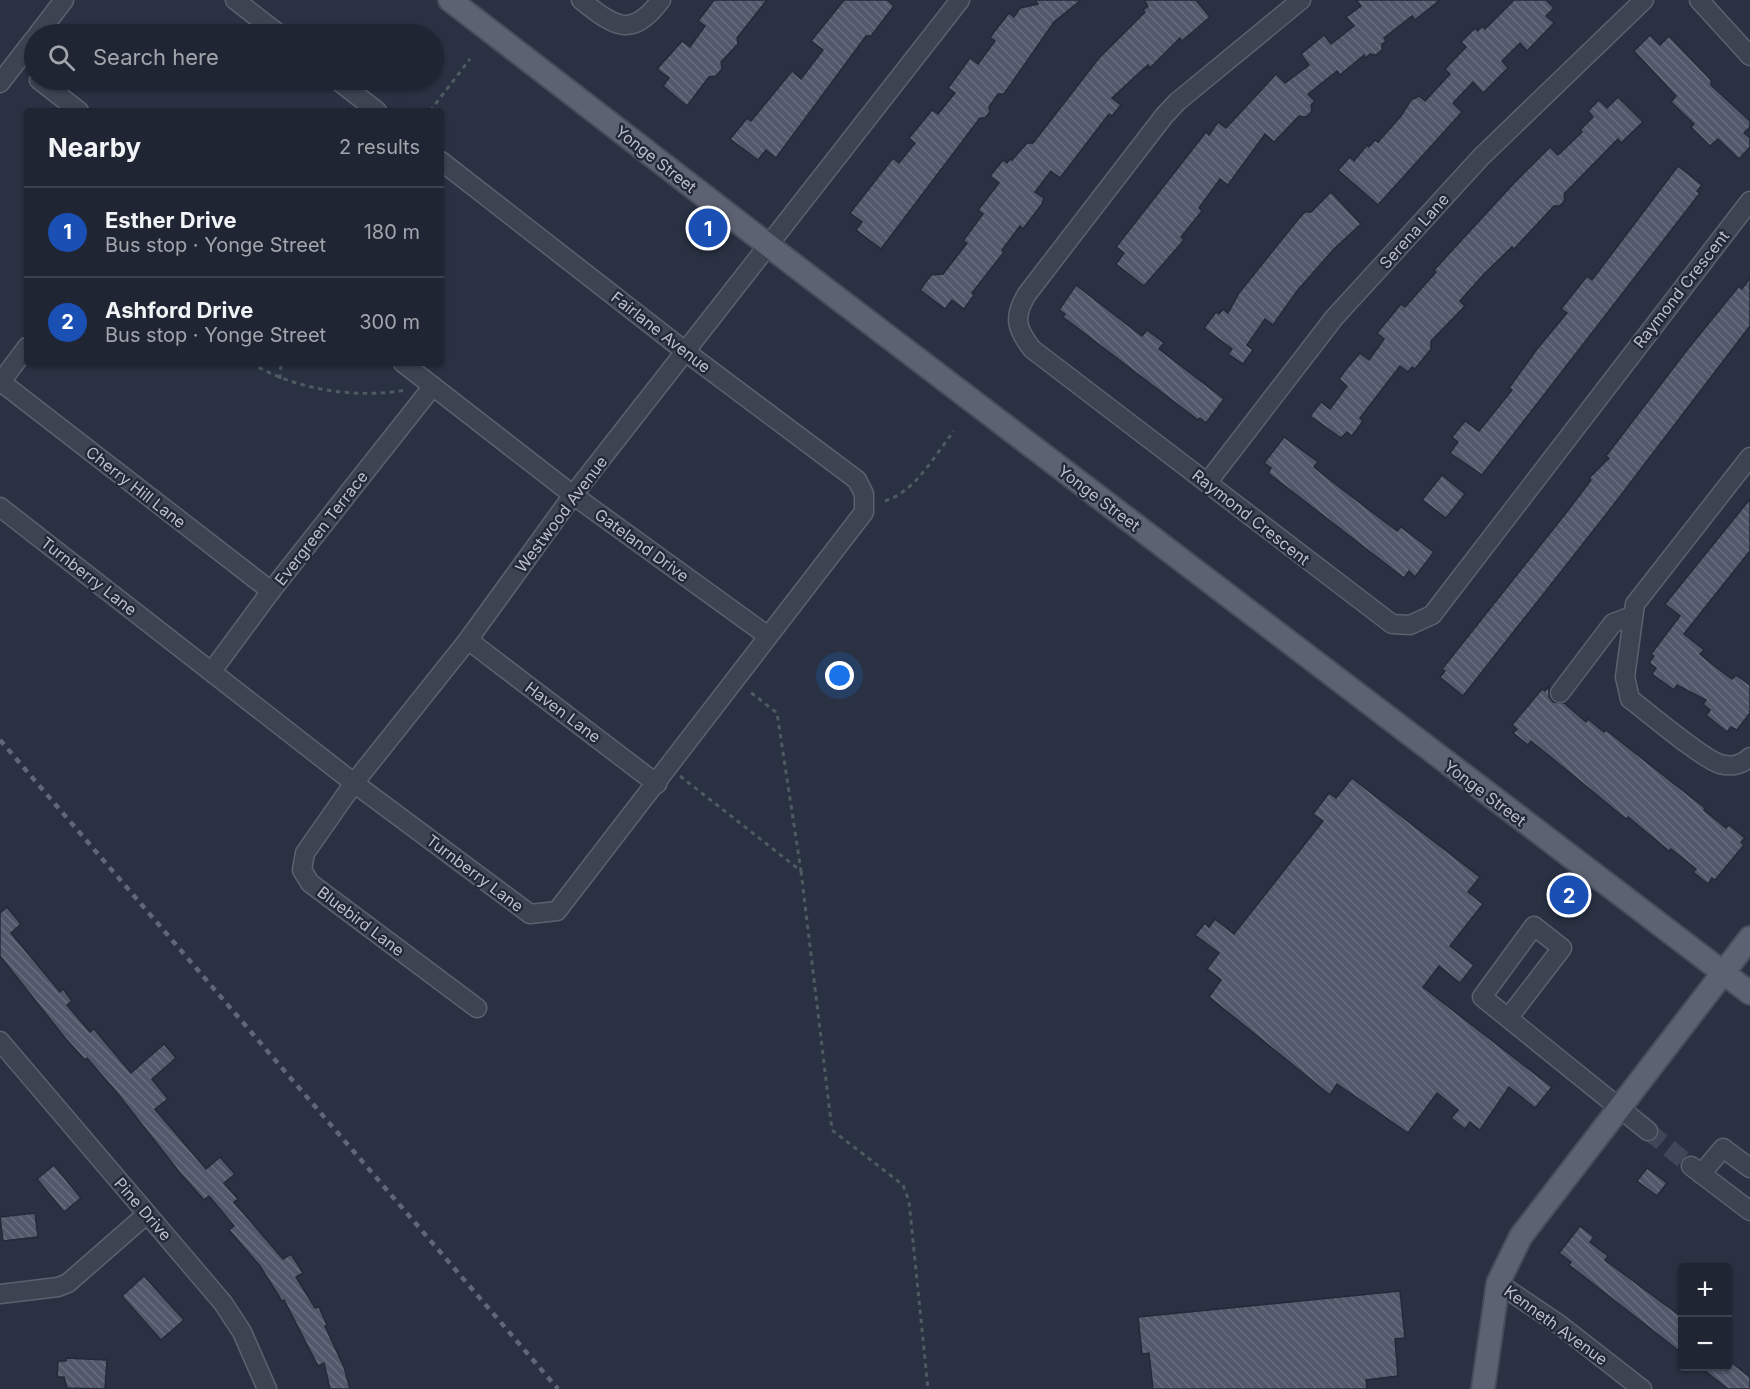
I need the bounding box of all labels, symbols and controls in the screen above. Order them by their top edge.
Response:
search box [24,24,444,90]
icon: search [45,41,78,74]
text: Search here [93,44,219,70]
street label: Yonge Street [611,121,701,197]
text: Nearby [48,132,141,163]
text: 2 results [339,135,420,159]
street label: Serena Lane [1375,189,1453,273]
pin: 1 [688,206,728,250]
text: Esther Drive [105,207,237,233]
text: 1 [63,220,72,244]
text: 180 m [364,220,420,244]
street label: Raymond Crescent [1629,226,1733,352]
text: Bus stop · Yonge Street [105,233,326,257]
street label: Fairlane Avenue [607,287,715,377]
text: Ashford Drive [105,297,253,323]
text: 2 [61,310,74,334]
text: 300 m [359,310,420,334]
text: Bus stop · Yonge Street [105,323,326,347]
street label: Cherry Hill Lane [82,442,190,532]
street label: Westwood Avenue [511,452,611,576]
street label: Yonge Street [1054,461,1144,535]
street label: Raymond Crescent [1188,465,1314,569]
street label: Evergreen Terrace [270,467,372,589]
street label: Gateland Drive [591,504,693,586]
street label: Turnberry Lane [37,532,141,620]
your location [825,661,854,690]
street label: Haven Lane [521,677,605,747]
street label: Yonge Street [1440,756,1530,830]
street label: Turnberry Lane [423,830,527,916]
pin: 2 [1550,872,1588,918]
street label: Bluebird Lane [314,882,408,960]
street label: Pine Drive [110,1173,176,1245]
map controls [1678,1263,1732,1371]
button: + [1678,1263,1732,1317]
street label: Kenneth Avenue [1500,1281,1612,1369]
button: − [1678,1317,1732,1371]

